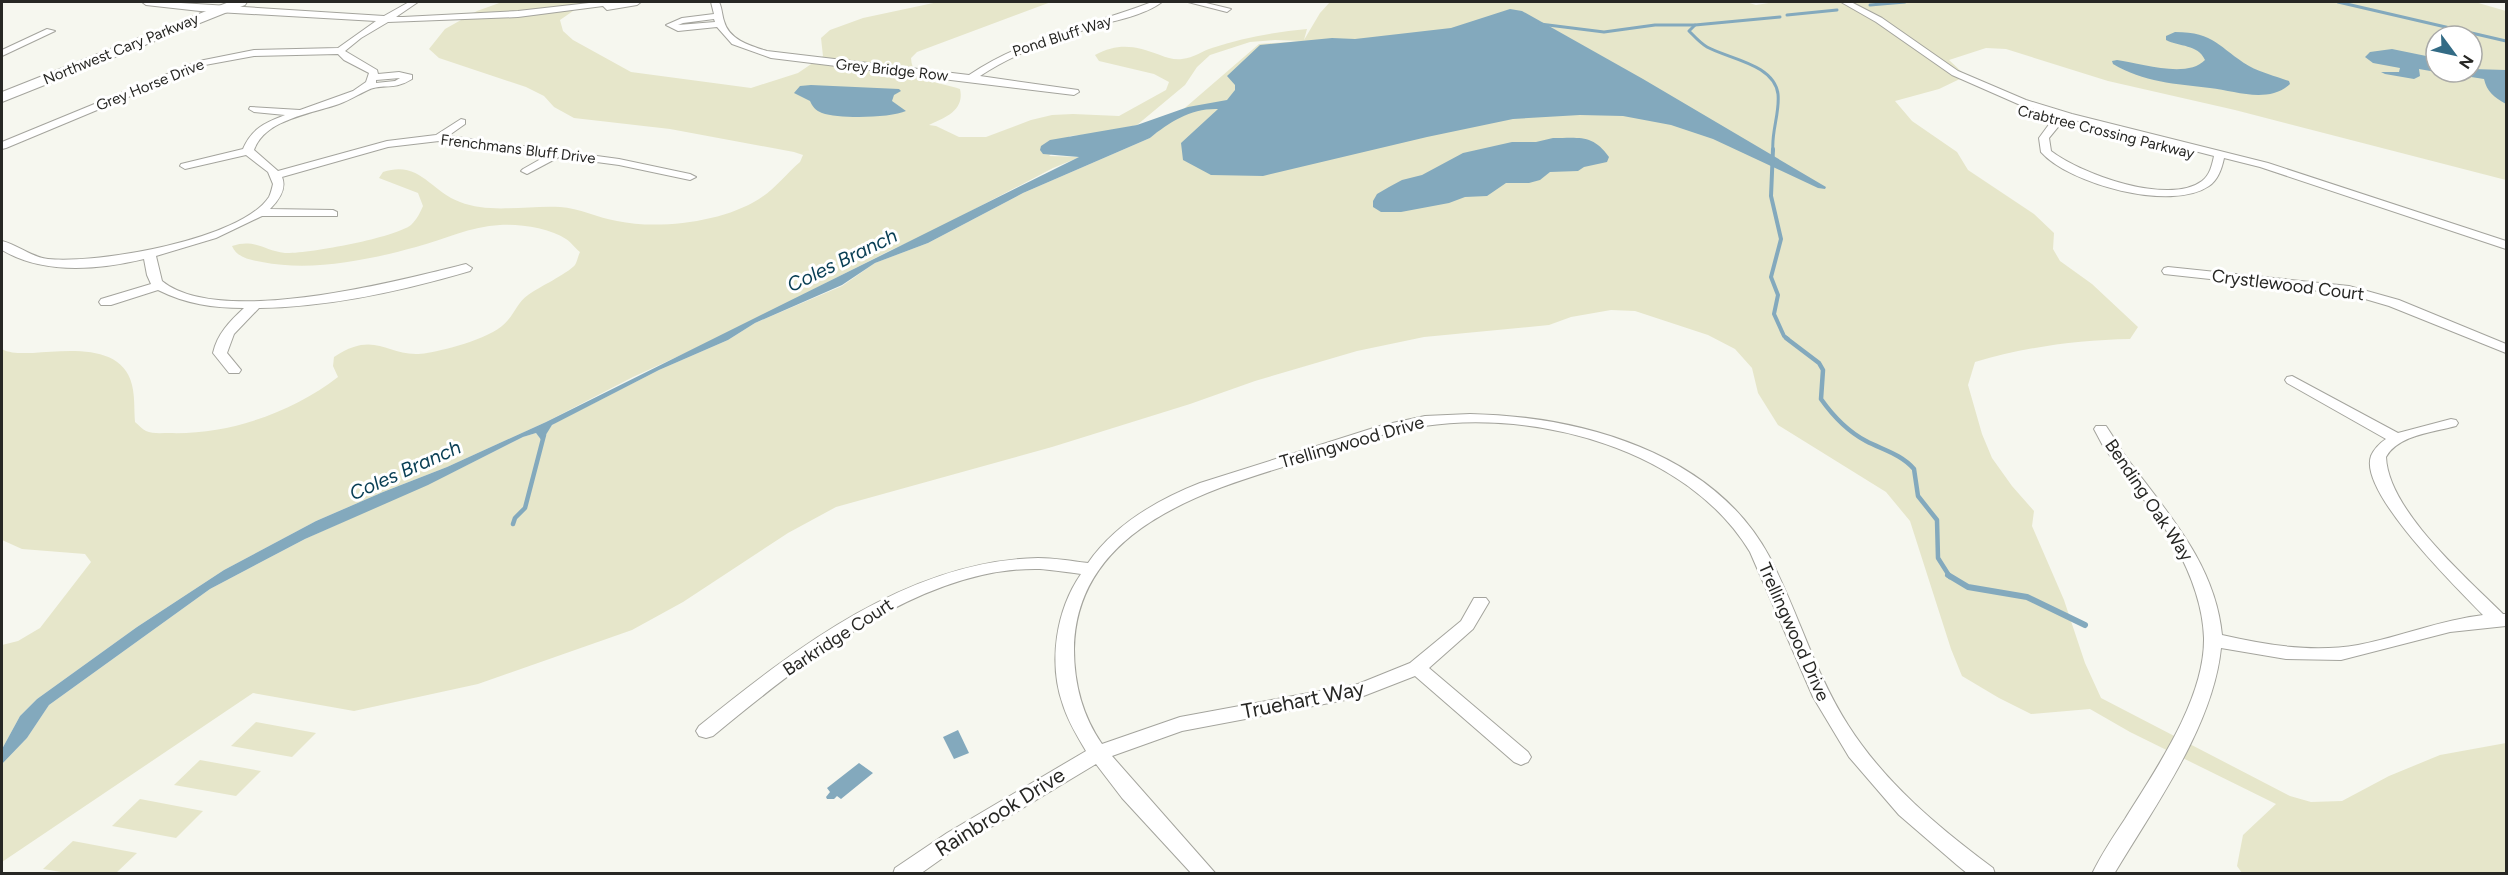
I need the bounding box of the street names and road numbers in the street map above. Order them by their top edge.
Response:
street label: Northwest Cary Parkway [41,9,201,88]
street label: Pond Bluff Way [1010,12,1114,60]
street label: Grey Horse Drive [93,55,207,115]
street label: Grey Bridge Row [835,55,949,85]
street label: Crabtree Crossing Parkway [2016,101,2196,163]
street label: Frenchmans Bluff Drive [440,131,596,167]
street label: Crystlewood Court [2211,265,2366,305]
street label: Trellingwood Drive [1277,411,1427,473]
street label: Bending Oak Way [2100,435,2198,565]
street label: Trellingwood Drive [1754,559,1834,705]
street label: Barkridge Court [779,593,897,681]
street label: Truehart Way [1239,675,1366,724]
street label: Rainbrook Drive [930,762,1069,861]

